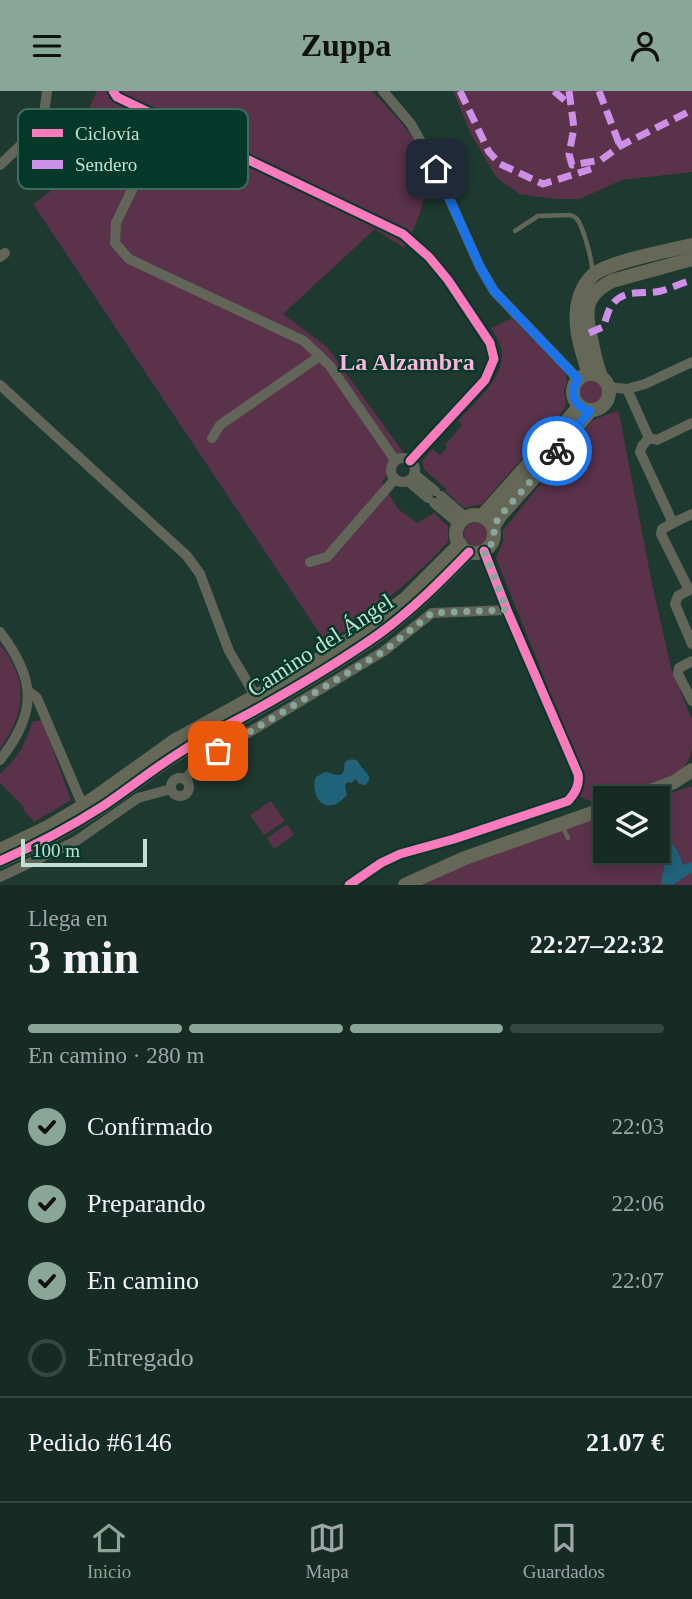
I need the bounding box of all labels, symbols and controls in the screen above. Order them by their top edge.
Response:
icon: menu [28,27,66,65]
text: Zuppa [301,27,391,63]
icon: person [626,27,664,65]
legend [18,109,248,189]
text: Ciclovía [75,123,140,144]
pin [406,139,466,199]
icon: home [417,150,455,188]
text: Sendero [75,154,137,175]
district label: La Alzambra [339,349,475,375]
courier [522,416,592,486]
icon: bike [538,432,576,470]
street label: Camino del Ángel [243,589,398,702]
pin [188,721,248,781]
icon: bag [199,732,237,770]
map controls [593,786,670,863]
button: layers [593,786,670,863]
scale bar [21,836,147,868]
text: 100 m [32,840,80,861]
text: Llega en [28,906,108,931]
text: 22:27–22:32 [530,930,664,959]
text: 3 min [28,932,139,983]
text: En camino · 280 m [28,1043,204,1068]
icon: check [28,1108,66,1146]
text: Confirmado [87,1112,213,1141]
text: 22:03 [612,1114,664,1139]
icon: check [28,1185,66,1223]
text: Preparando [87,1189,205,1218]
text: 22:06 [612,1191,664,1216]
icon: check [28,1262,66,1300]
text: En camino [87,1266,199,1295]
text: 22:07 [612,1268,664,1293]
text: Entregado [87,1343,194,1372]
text: Pedido #6146 [28,1428,172,1457]
text: 21.07 € [586,1428,664,1457]
tab: Inicio [87,1519,131,1583]
tab: Mapa [305,1519,349,1583]
tab: Guardados [523,1519,605,1583]

